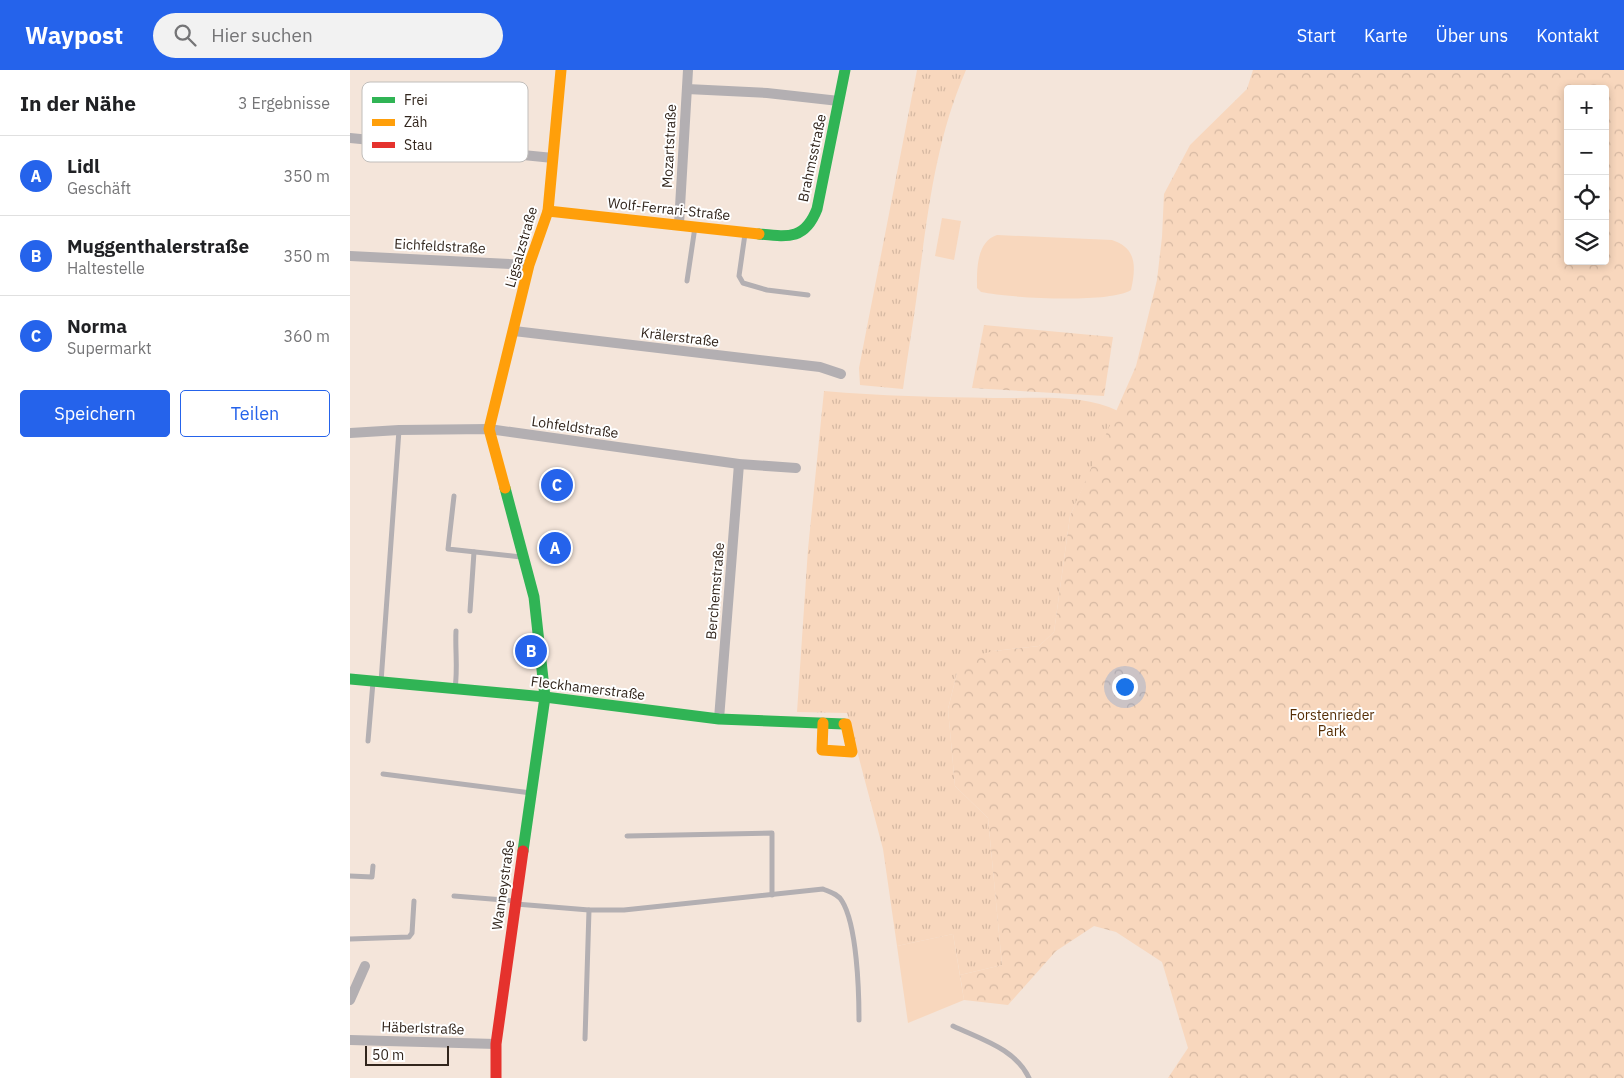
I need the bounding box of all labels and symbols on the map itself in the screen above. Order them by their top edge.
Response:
legend [362,82,528,162]
text: Frei [404,91,428,109]
street label: Mozartstraße [658,103,680,188]
street label: Brahmsstraße [794,112,830,204]
text: Zäh [404,113,428,131]
text: Stau [404,136,432,154]
street label: Wolf-Ferrari-Straße [607,194,731,224]
street label: Ligsalzstraße [501,204,541,290]
street label: Eichfeldstraße [394,235,487,257]
street label: Krälerstraße [640,323,720,351]
street label: Lohfeldstraße [530,412,620,442]
pin: C [541,466,573,504]
pin: A [539,529,571,567]
street label: Berchemstraße [702,541,728,640]
pin: B [515,632,547,670]
street label: Fleckhamerstraße [530,672,647,704]
your location [1112,674,1138,700]
park label: Forstenrieder Park [1290,706,1374,740]
street label: Wanneystraße [488,838,518,931]
street label: Häberlstraße [381,1018,465,1038]
scale bar [365,1043,449,1066]

